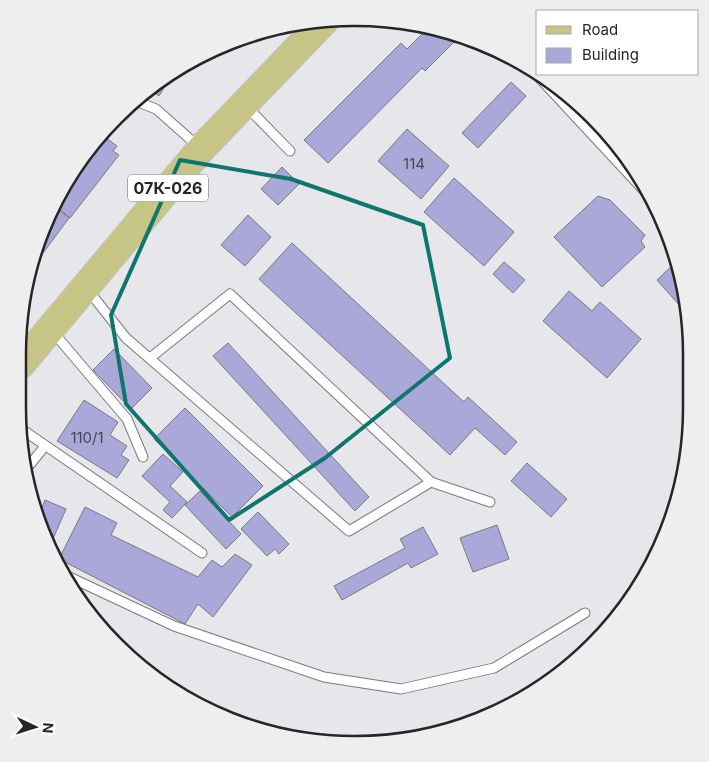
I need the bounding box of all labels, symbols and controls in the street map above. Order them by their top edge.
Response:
legend [536,10,699,75]
text: Road [582,20,618,39]
text: Building [582,45,639,64]
house number: 114 [403,154,425,173]
road number: 07К-026 [128,174,208,202]
house number: 110/1 [70,428,104,447]
north arrow [10,702,60,752]
text: N [40,722,57,734]

